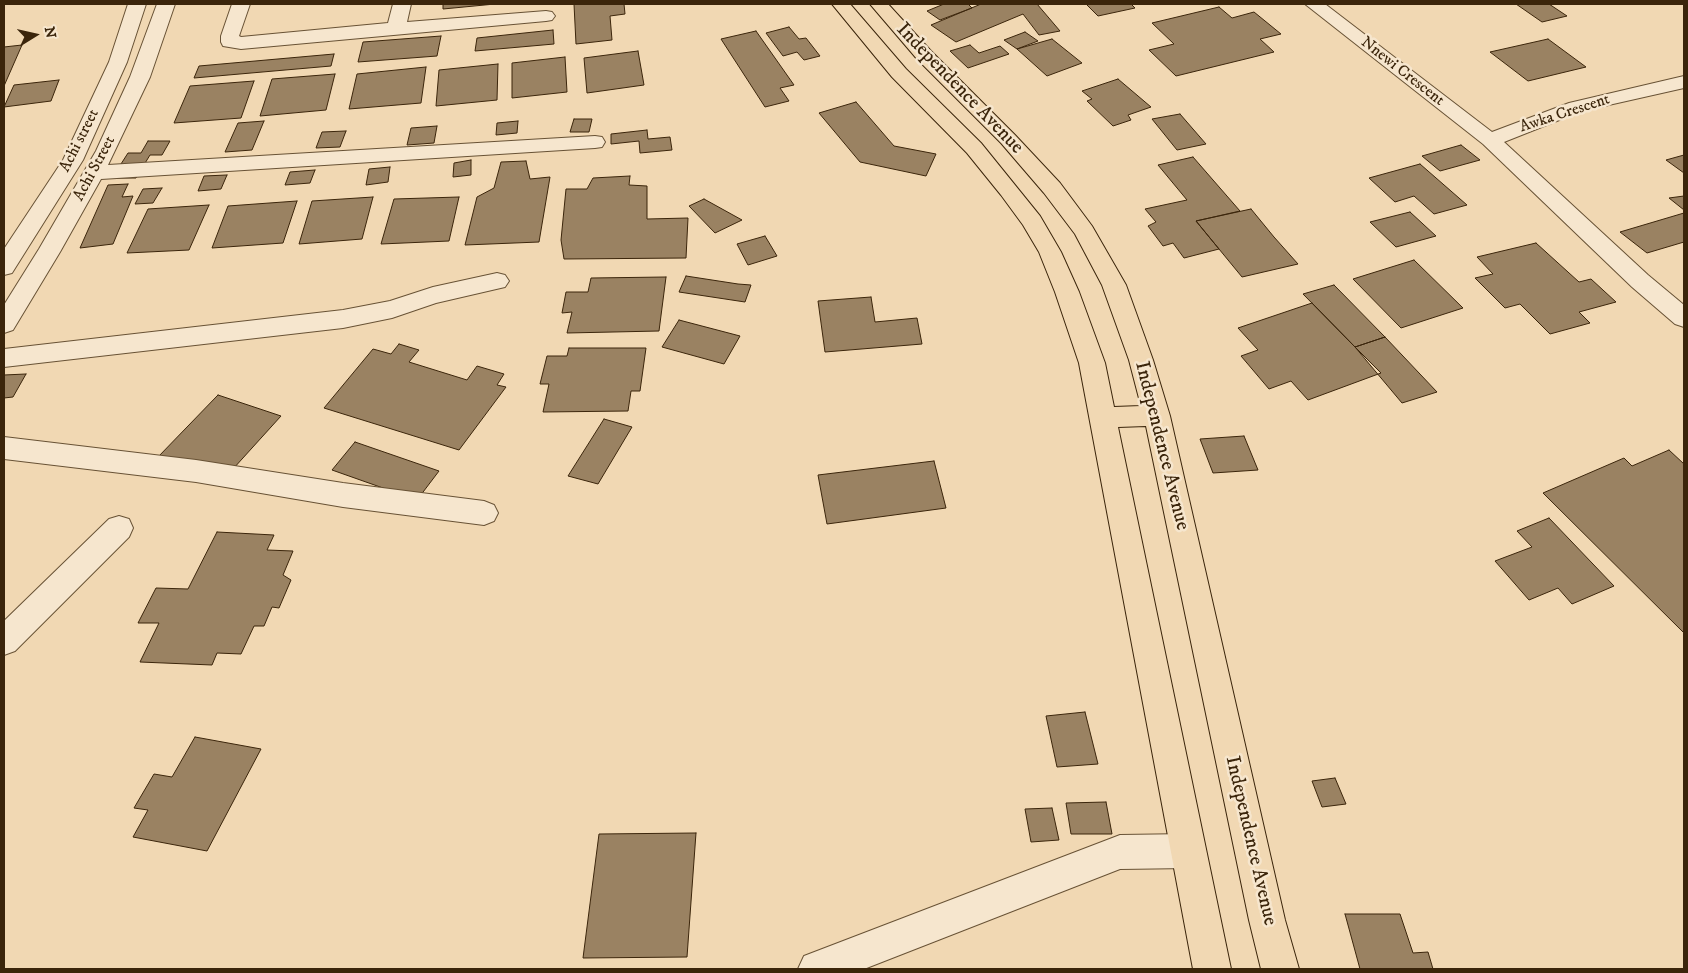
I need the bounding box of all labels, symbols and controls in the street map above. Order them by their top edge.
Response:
north arrow [10,10,60,60]
street label: Independence Avenue [890,18,1028,160]
text: N [40,25,60,40]
street label: Nnewi Crescent [1356,33,1448,111]
street label: Awka Crescent [1518,90,1612,138]
street label: Achi street [56,106,104,176]
street label: Achi Street [70,133,120,205]
street label: Independence Avenue [1128,359,1194,533]
street label: Independence Avenue [1219,754,1281,928]

